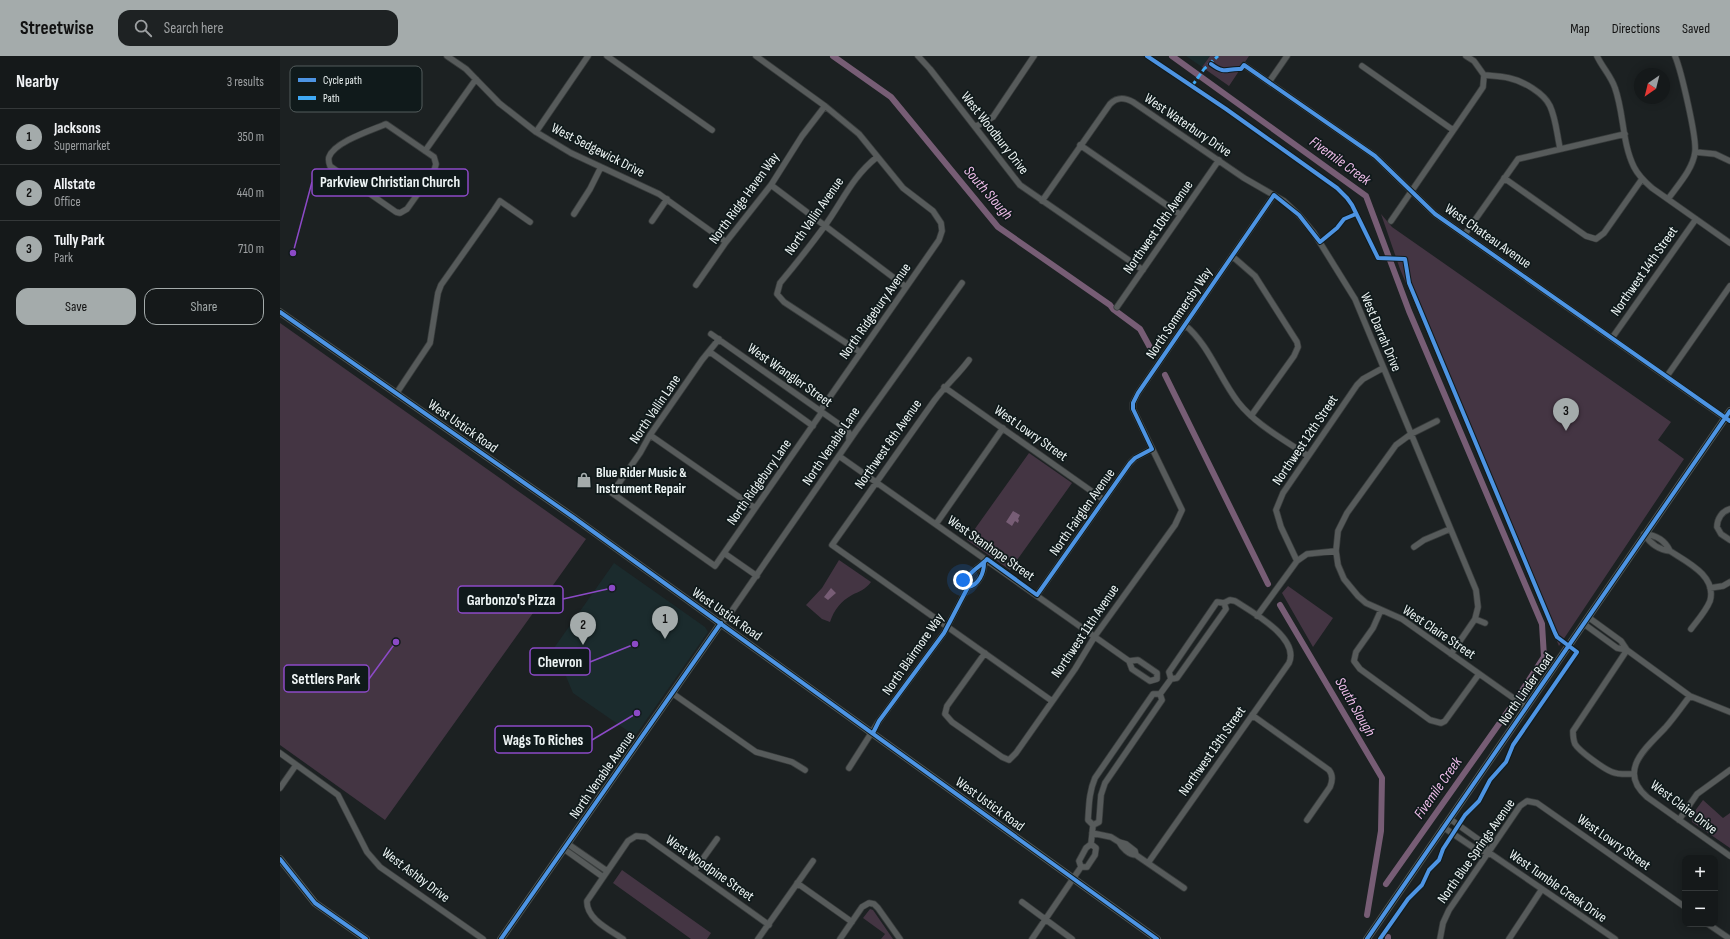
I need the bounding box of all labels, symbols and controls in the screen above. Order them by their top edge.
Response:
search box [118,10,398,46]
text: Streetwise [20,17,94,40]
icon: search [132,17,154,39]
text: Search here [164,19,223,38]
text: Map [1570,20,1590,37]
text: Directions [1612,20,1660,37]
text: Saved [1682,20,1710,37]
legend [290,66,422,112]
north arrow [1634,68,1670,104]
text: Nearby [16,72,59,92]
text: 3 results [227,74,264,90]
text: Cycle path [323,74,362,87]
street label: West Woodbury Drive [957,88,1033,178]
street label: West Waterbury Drive [1141,89,1235,161]
text: Path [323,92,340,105]
text: Jacksons [54,119,101,138]
street label: West Sedgewick Drive [548,119,648,181]
text: 1 [26,129,32,145]
text: 350 m [237,129,264,145]
water label: Fivemile Creek [1306,132,1375,190]
text: Supermarket [54,138,110,154]
street label: North Ridge Haven Way [705,148,783,247]
water label: South Slough [959,162,1017,224]
callout: Parkview Christian Church [312,169,468,196]
text: Parkview Christian Church [320,173,460,192]
street label: North Vallin Avenue [781,174,847,258]
text: Allstate [54,175,95,194]
street label: Northwest 10th Avenue [1119,177,1197,277]
text: 2 [26,185,32,201]
text: 440 m [237,185,264,201]
text: Office [54,194,81,210]
street label: West Chateau Avenue [1441,200,1535,272]
street label: Northwest 14th Street [1607,223,1681,319]
text: Tully Park [54,231,105,250]
text: 3 [26,241,32,257]
text: 710 m [238,241,264,257]
text: Park [54,250,73,266]
street label: North Ridgebury Avenue [836,260,914,362]
street label: North Sommersby Way [1142,264,1216,362]
button: Save [16,288,136,325]
button: Share [144,288,264,325]
street label: West Darrah Drive [1357,290,1405,374]
street label: West Wrangler Street [744,339,836,411]
street label: North Vallin Lane [626,371,684,447]
street label: Northwest 12th Street [1269,392,1341,488]
street label: West Ustick Road [425,396,501,456]
street label: Northwest 8th Avenue [851,396,925,492]
pin: 3 [1553,398,1579,431]
street label: West Lowry Street [991,401,1071,465]
street label: North Venable Lane [799,404,863,488]
street label: North Ridgebury Lane [723,436,795,528]
place label: Blue Rider Music & Instrument Repair [596,464,687,497]
street label: North Fairglen Avenue [1046,465,1118,559]
shop icon: Blue Rider Music & Instrument Repair [575,471,593,489]
street label: West Stanhope Street [944,512,1038,584]
your location [953,570,973,590]
street label: Northwest 11th Avenue [1048,581,1122,681]
street label: West Ustick Road [689,584,765,644]
callout: Garbonzo's Pizza [458,586,563,613]
text: Garbonzo's Pizza [467,591,555,610]
street label: West Claire Street [1399,601,1479,663]
pin: 1 [652,606,678,639]
street label: North Blairmore Way [878,609,948,698]
pin: 2 [570,612,596,645]
callout: Chevron [530,648,590,675]
street label: North Linder Road [1495,649,1557,728]
text: Chevron [538,653,582,672]
callout: Settlers Park [284,665,369,692]
text: Settlers Park [292,670,361,689]
water label: South Slough [1330,674,1380,740]
street label: Northwest 13th Street [1175,703,1249,799]
callout: Wags To Riches [495,726,592,753]
street label: North Venable Avenue [565,728,639,822]
text: Wags To Riches [503,731,584,750]
water label: Fivemile Creek [1410,753,1466,823]
street label: West Ustick Road [952,773,1028,835]
street label: West Claire Drive [1647,776,1721,838]
street label: North Blue Springs Avenue [1434,795,1518,907]
street label: West Lowry Street [1574,810,1654,874]
street label: West Woodpine Street [662,831,758,905]
street label: West Ashby Drive [379,844,453,906]
street label: West Tumble Creek Drive [1506,846,1610,926]
map controls [1682,855,1718,927]
button: + [1682,855,1718,891]
button: − [1682,891,1718,927]

